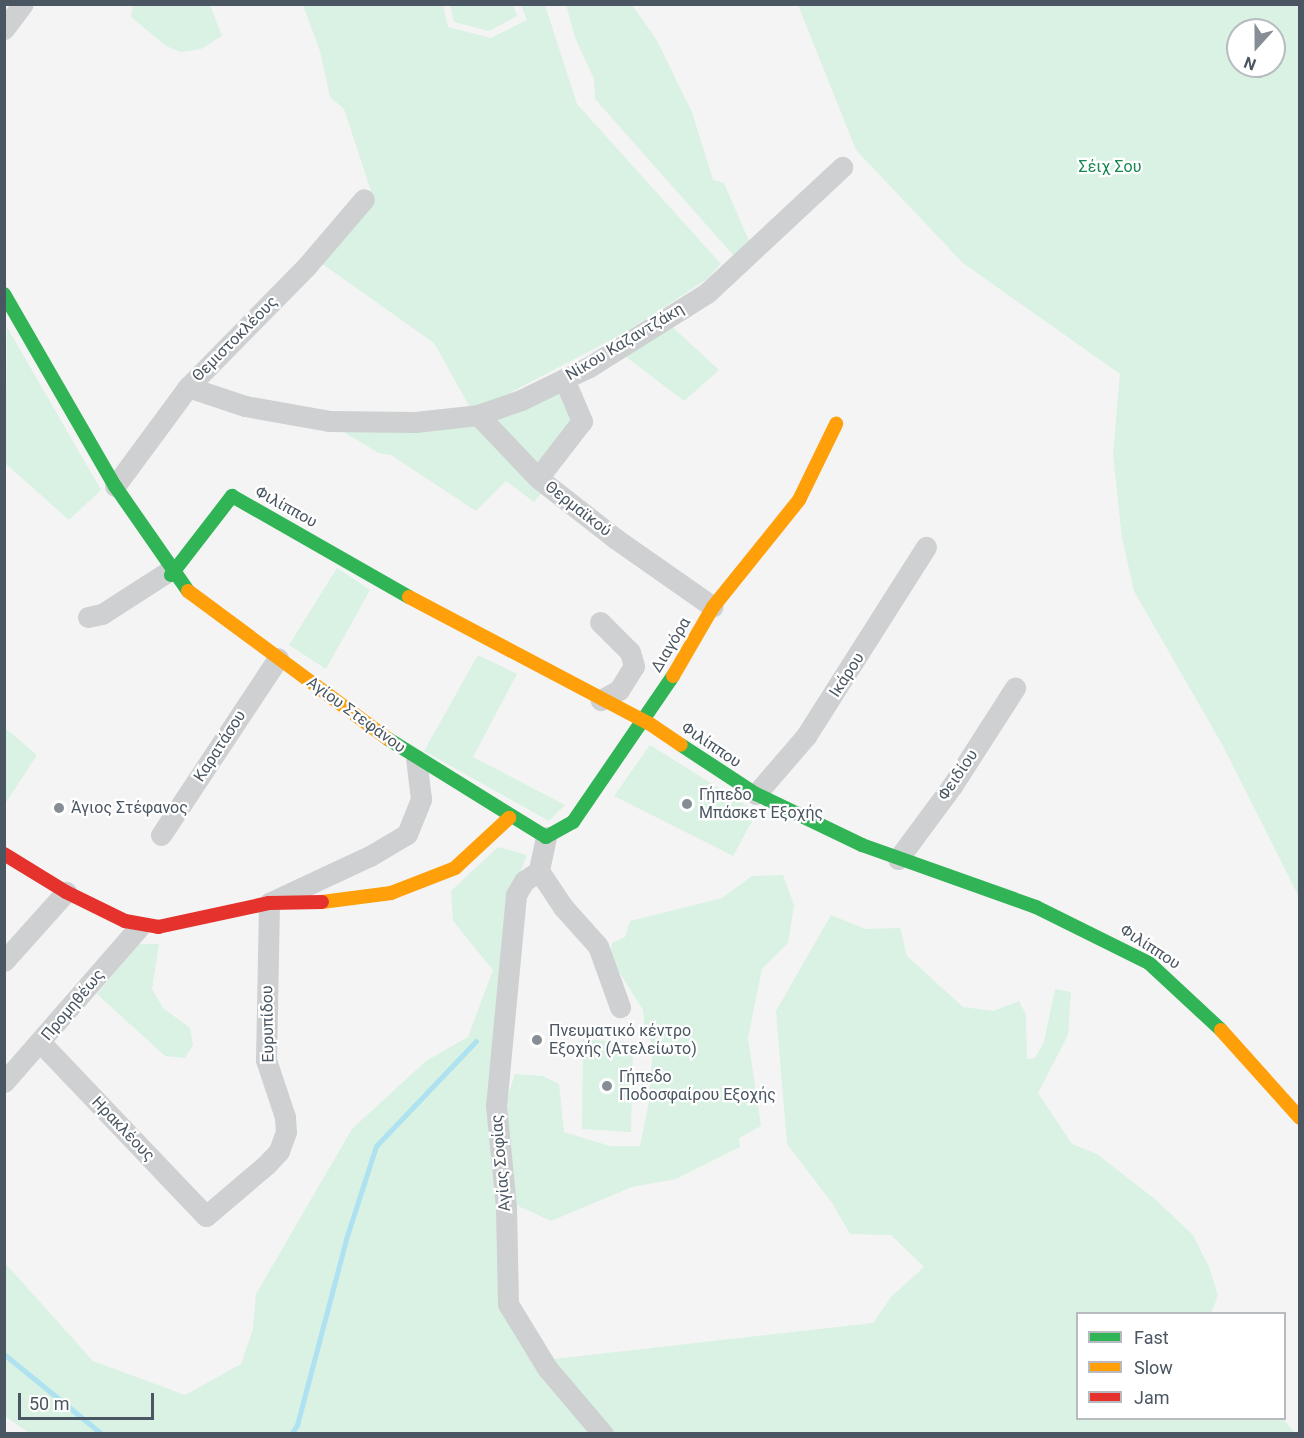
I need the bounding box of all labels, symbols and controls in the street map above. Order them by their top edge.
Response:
north arrow [1226,18,1286,78]
text: N [1241,53,1259,74]
park label: Σέιχ Σου [1079,157,1141,177]
street label: Θεμιστοκλέους [188,292,282,386]
street label: Νίκου Καζαντζάκη [562,299,688,385]
street label: Θερμαϊκού [541,477,615,541]
street label: Φιλίππου [252,482,320,532]
street label: Διαγόρα [647,614,695,676]
street label: Ικάρου [826,649,868,701]
street label: Αγίου Στεφάνου [303,673,409,757]
street label: Καρατάσου [190,707,250,785]
street label: Φιλίππου [678,718,744,772]
street label: Φειδίου [934,746,982,804]
place label: Γήπεδο Μπάσκετ Εξοχής [699,785,823,823]
marker: Γήπεδο Μπάσκετ Εξοχής [680,797,694,811]
place label: Άγιος Στέφανος [71,798,188,818]
marker: Άγιος Στέφανος [52,801,66,815]
street label: Φιλίππου [1116,920,1184,974]
street label: Προμηθέως [38,965,108,1045]
street label: Ευρυπίδου [258,985,278,1063]
place label: Πνευματικό κέντρο Εξοχής (Ατελείωτο) [549,1021,697,1059]
marker: Πνευματικό κέντρο Εξοχής (Ατελείωτο) [530,1033,544,1047]
place label: Γήπεδο Ποδοσφαίρου Εξοχής [619,1067,776,1105]
marker: Γήπεδο Ποδοσφαίρου Εξοχής [600,1079,614,1093]
street label: Ηρακλέους [87,1093,159,1165]
street label: Αγίας Σοφίας [487,1114,515,1212]
legend [1076,1312,1286,1420]
text: Fast [1134,1327,1169,1348]
text: Slow [1134,1357,1173,1378]
scale bar [21,1381,158,1419]
text: Jam [1134,1387,1170,1408]
text: 50 m [29,1393,69,1414]

